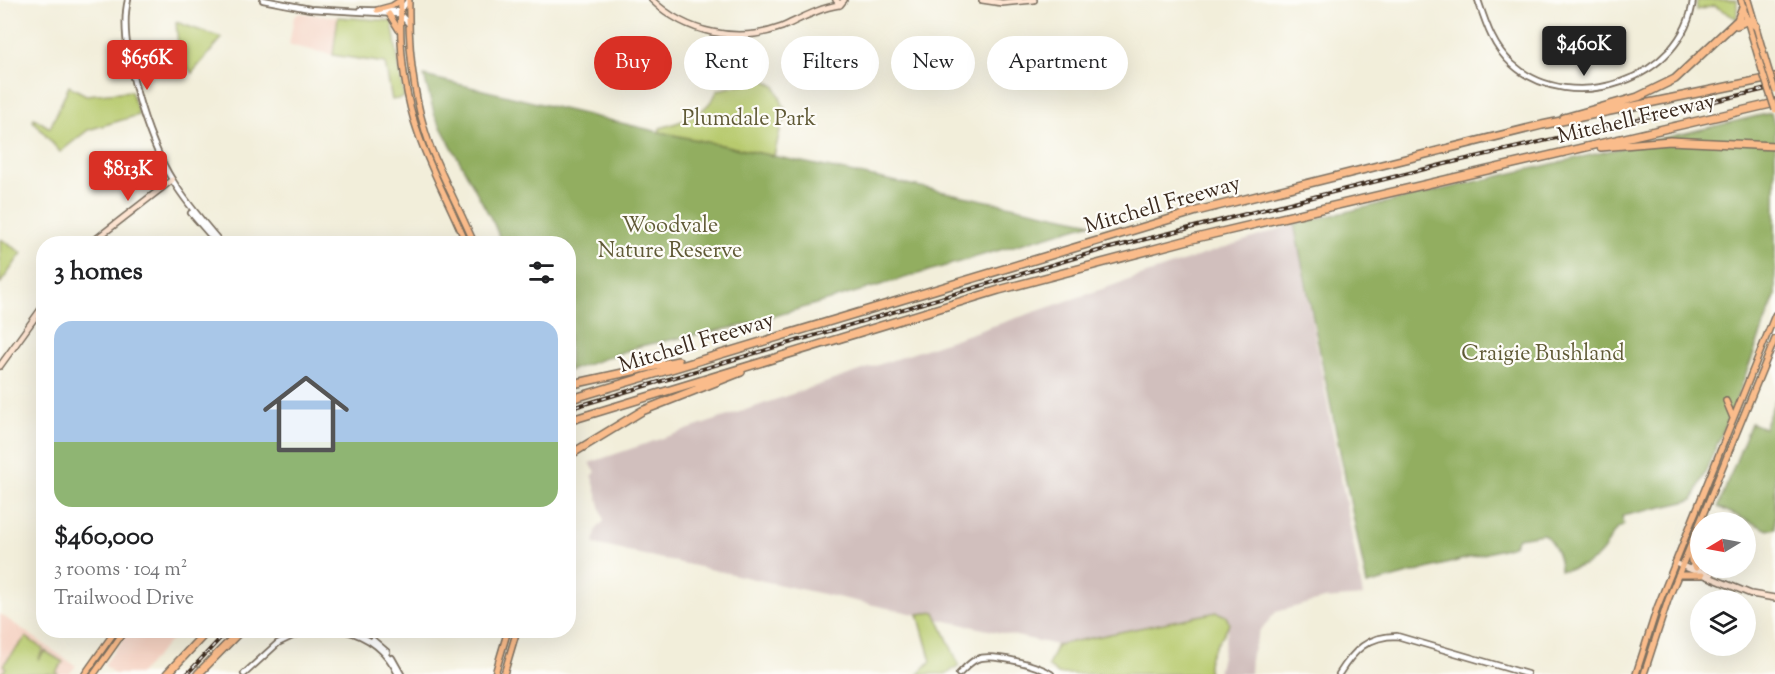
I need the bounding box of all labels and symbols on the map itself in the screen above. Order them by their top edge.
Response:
pin: $460K [1542,26,1626,77]
pin: $656K [105,40,189,91]
street label: Mitchell Freeway [1555,86,1719,154]
park label: Plumdale Park [682,104,816,136]
pin: $813K [86,151,170,202]
street label: Mitchell Freeway [1081,168,1245,243]
park label: Woodvale Nature Reserve [598,211,742,268]
street label: Mitchell Freeway [615,305,779,383]
park label: Craigie Bushland [1461,339,1625,371]
north arrow [1690,512,1756,578]

